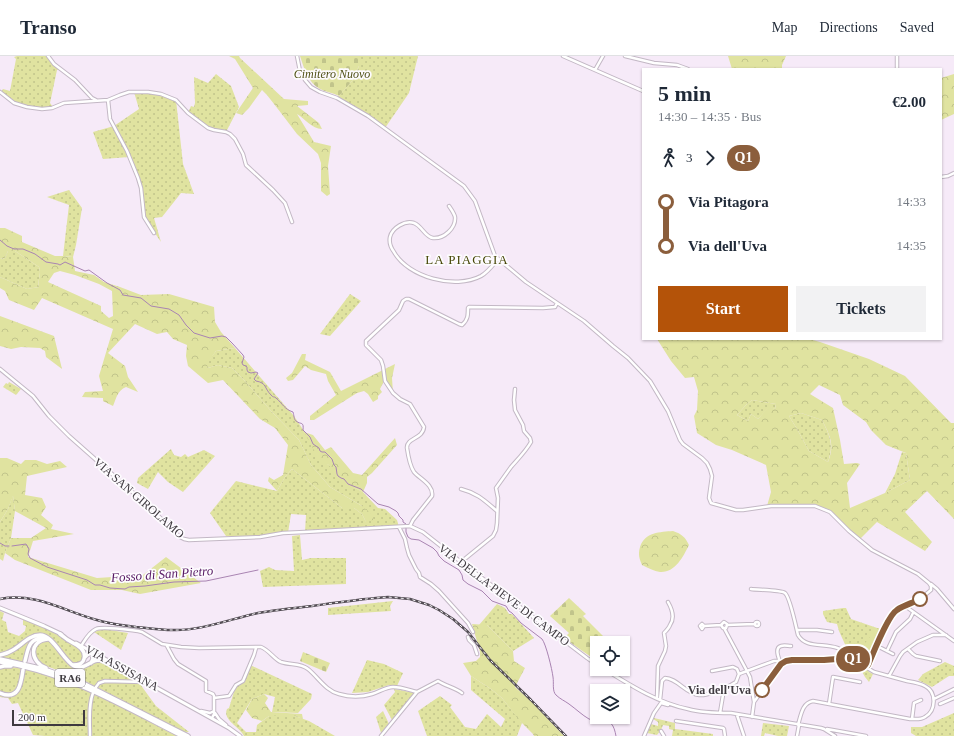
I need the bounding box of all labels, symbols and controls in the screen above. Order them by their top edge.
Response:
text: Transo [20,17,77,38]
text: Map [772,20,797,35]
text: Directions [819,20,878,35]
text: Saved [900,20,934,35]
park label: Cimitero Nuovo [294,67,370,81]
text: 5 min [658,81,711,106]
text: €2.00 [892,94,926,110]
text: 14:30 – 14:35 · Bus [658,109,761,124]
icon: walk [658,147,680,169]
icon: forward [699,147,721,169]
text: 3 [686,150,693,165]
text: Q1 [735,150,752,165]
text: Via Pitagora [688,194,769,210]
text: 14:33 [896,194,926,209]
text: Via dell'Uva [688,238,767,254]
text: 14:35 [896,238,926,253]
district label: LA PIAGGIA [425,252,509,267]
button: Start [658,286,788,332]
button: Tickets [796,286,926,332]
street label: VIA SAN GIROLAMO [91,455,187,541]
street label: VIA DELLA PIEVE DI CAMPO [436,541,573,649]
water label: Fosso di San Pietro [109,563,214,585]
unlabelled marker [912,591,928,607]
map controls [590,636,630,724]
button: locate [590,636,630,676]
street label: VIA ASSISANA [83,642,161,694]
line badge: Q1 [835,646,871,672]
text: Q1 [844,651,862,666]
road number: RA6 [55,669,85,687]
marker: Via dell'Uva [754,682,770,698]
place label: Via dell'Uva [688,683,751,697]
button: layers [590,684,630,724]
scale bar [12,708,85,727]
text: 200 m [18,711,46,723]

